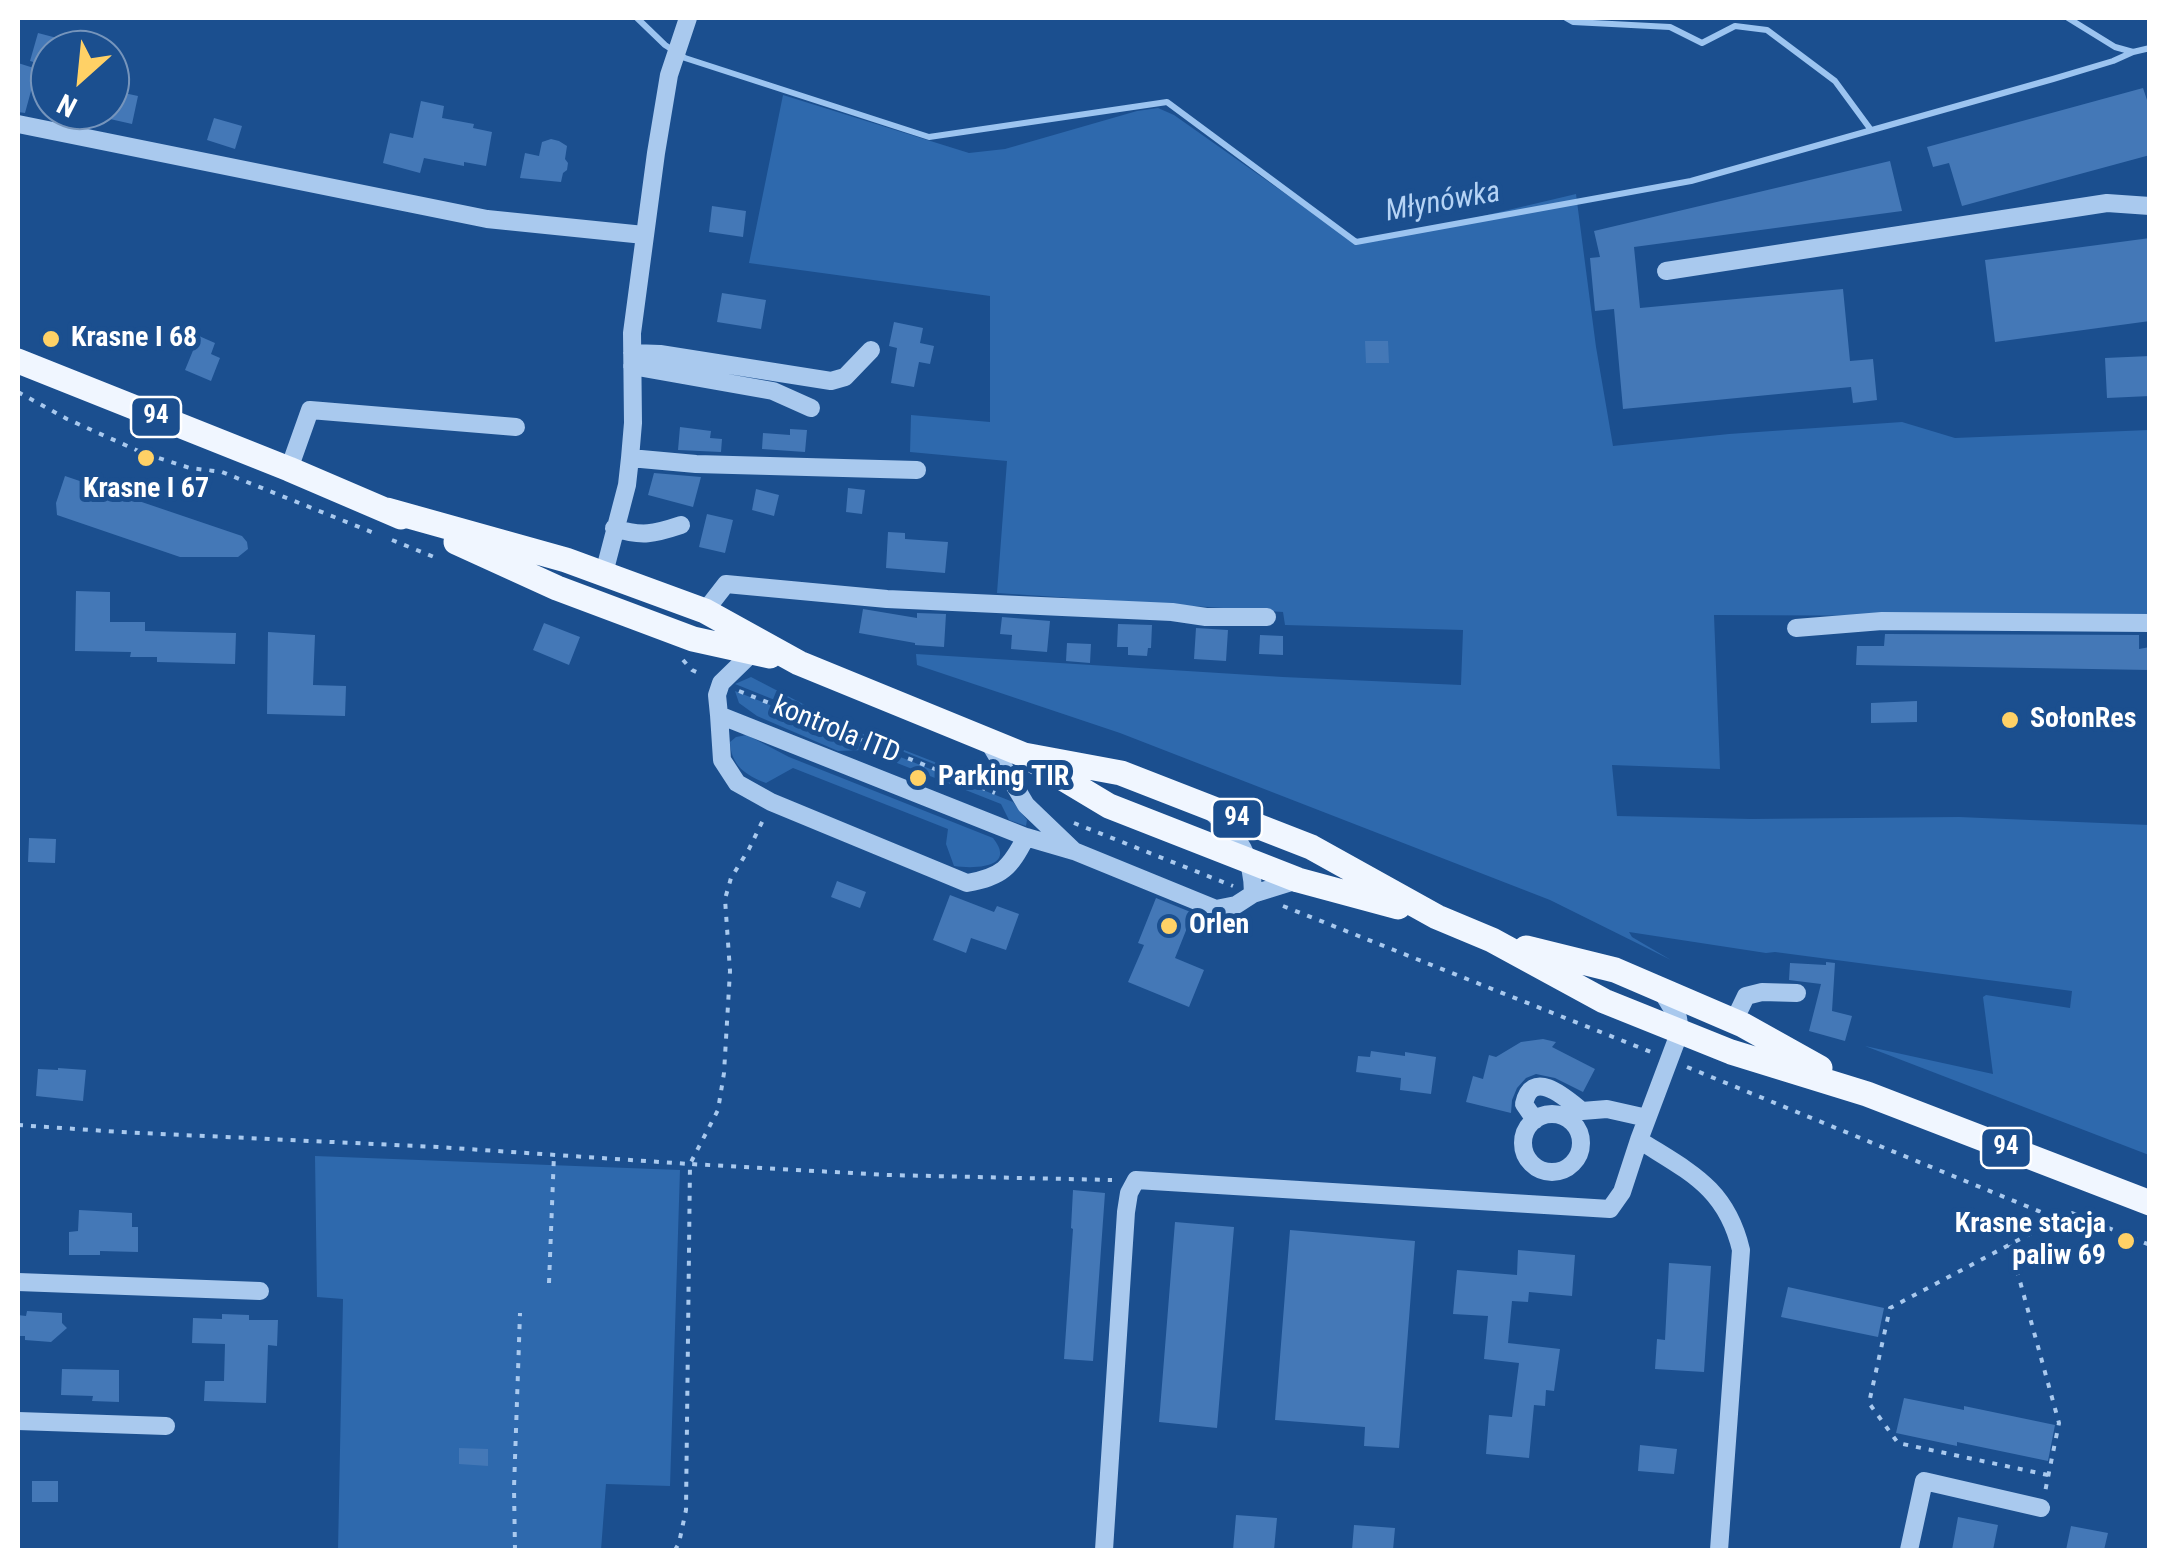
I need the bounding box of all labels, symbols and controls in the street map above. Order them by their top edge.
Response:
north arrow [30,30,130,130]
text: N [52,87,82,124]
water label: Młynówka [1383,175,1503,231]
place label: Krasne I 68 [71,322,197,356]
marker: Krasne I 68 [40,328,62,350]
road number: 94 [131,397,181,437]
marker: Krasne I 67 [135,447,157,469]
place label: Krasne I 67 [83,473,209,507]
street label: kontrola ITD [767,690,905,772]
place label: SołonRes [2030,703,2136,737]
marker: SołonRes [1999,709,2021,731]
place label: Parking TIR [938,761,1069,795]
marker: Parking TIR [907,767,929,789]
road number: 94 [1212,799,1262,839]
place label: Orlen [1189,909,1249,943]
marker: Orlen [1158,915,1180,937]
road number: 94 [1981,1128,2031,1168]
place label: Krasne stacja paliw 69 [1955,1208,2106,1274]
marker: Krasne stacja paliw 69 [2115,1230,2137,1252]

